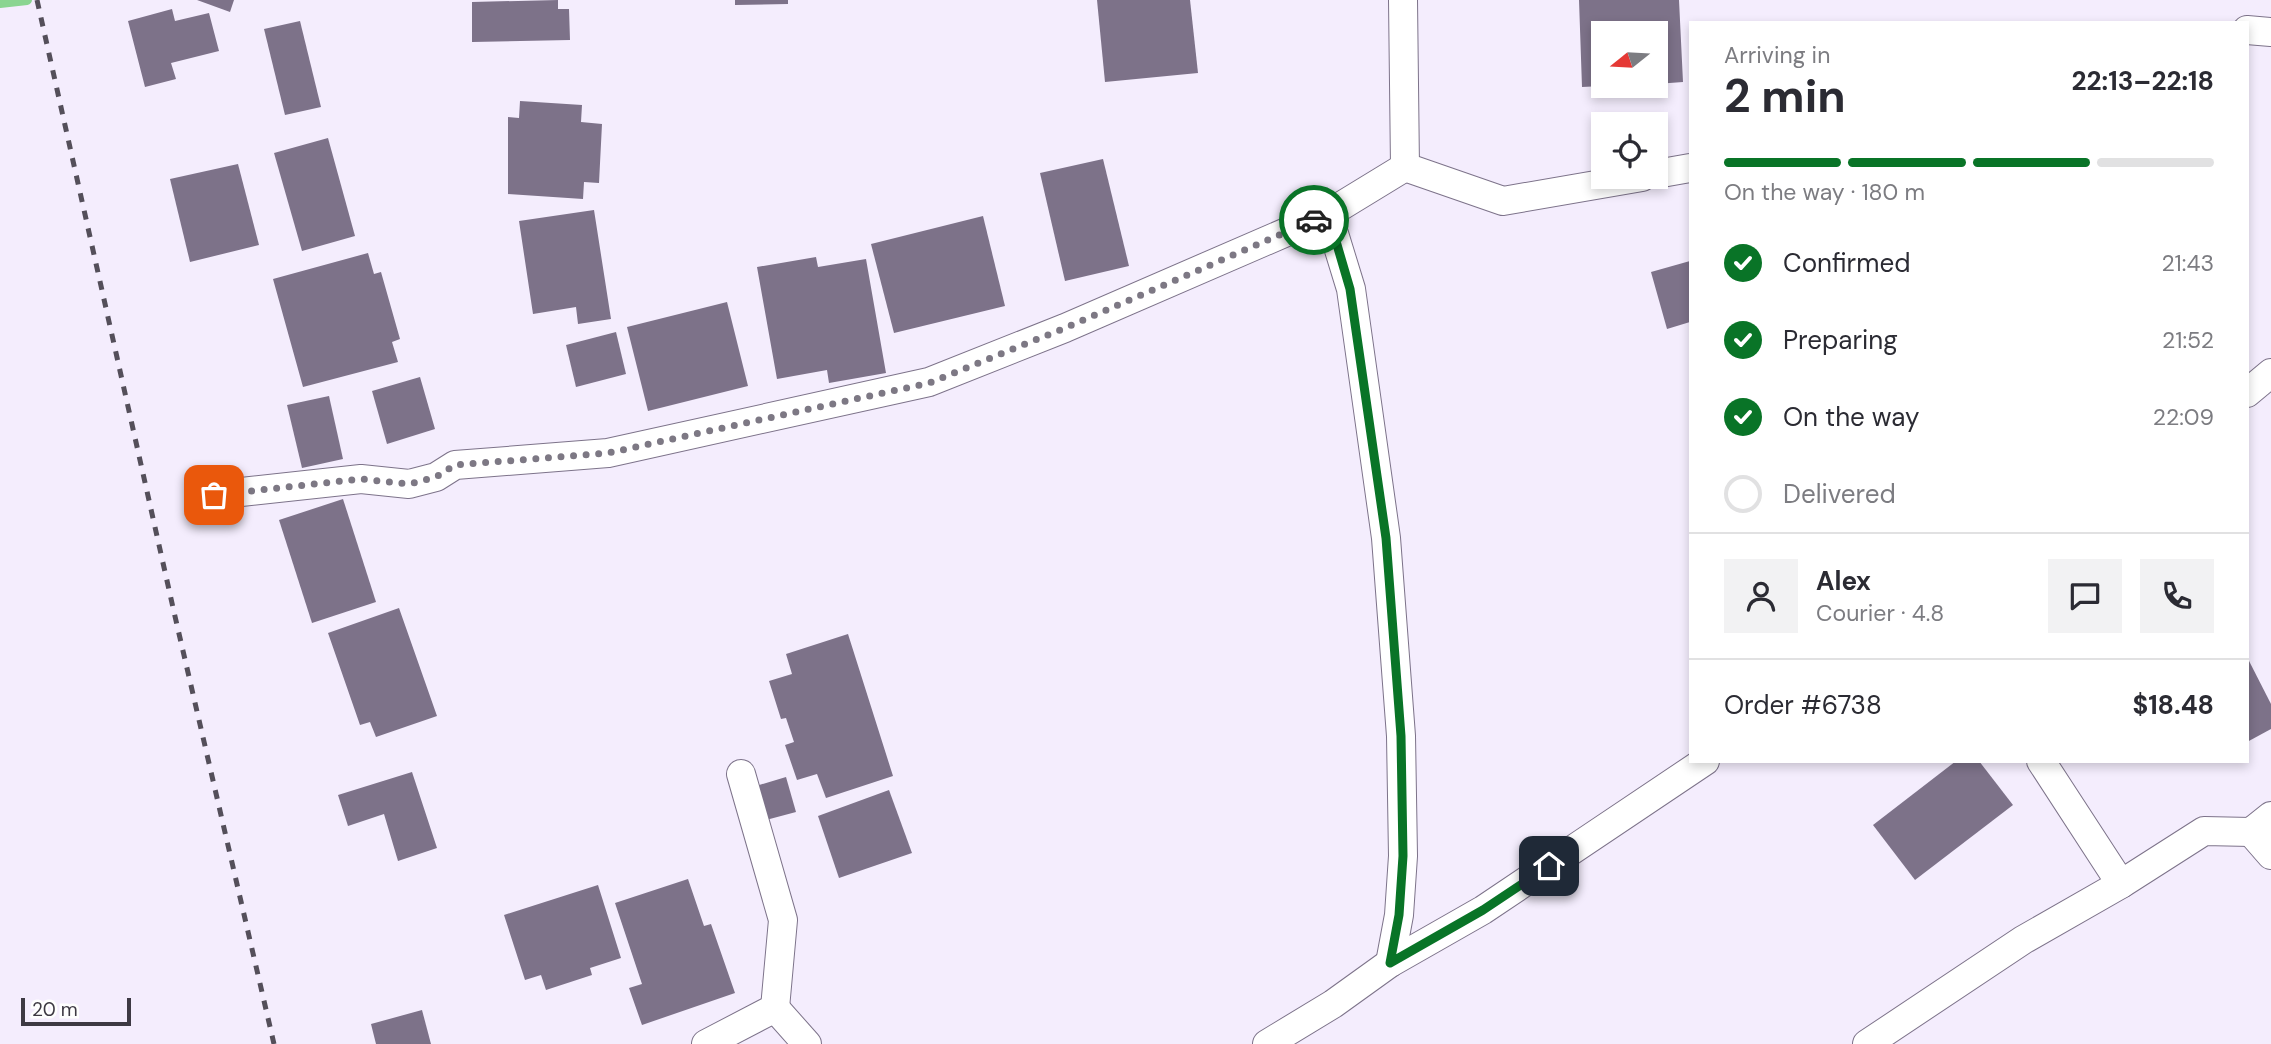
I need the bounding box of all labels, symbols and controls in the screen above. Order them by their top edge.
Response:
north arrow [1591,21,1668,98]
map controls [1591,21,1668,189]
text: Arriving in [1724,40,1830,70]
text: 22:13–22:18 [2072,64,2214,98]
text: 2 min [1724,66,1846,126]
button: locate [1591,112,1668,189]
text: On the way · 180 m [1724,177,1925,207]
courier [1279,185,1349,255]
icon: car [1295,201,1333,239]
icon: check [1724,244,1762,282]
text: Confirmed [1783,246,1910,280]
text: 21:43 [2161,248,2214,278]
icon: check [1724,321,1762,359]
text: Preparing [1783,323,1898,357]
text: 21:52 [2162,325,2214,355]
icon: check [1724,398,1762,436]
text: On the way [1783,400,1919,434]
text: 22:09 [2153,402,2214,432]
pin [184,465,244,525]
icon: bag [195,476,233,514]
text: Delivered [1783,477,1896,511]
button: person [1724,559,1798,633]
button: chat [2048,559,2122,633]
button: phone [2140,559,2214,633]
text: Alex [1816,564,1871,598]
text: Courier · 4.8 [1816,598,1944,628]
text: Order #6738 [1724,688,1882,722]
text: $18.48 [2132,688,2214,722]
pin [1519,836,1579,896]
icon: home [1530,847,1568,885]
scale bar [21,995,131,1027]
text: 20 m [32,997,78,1022]

